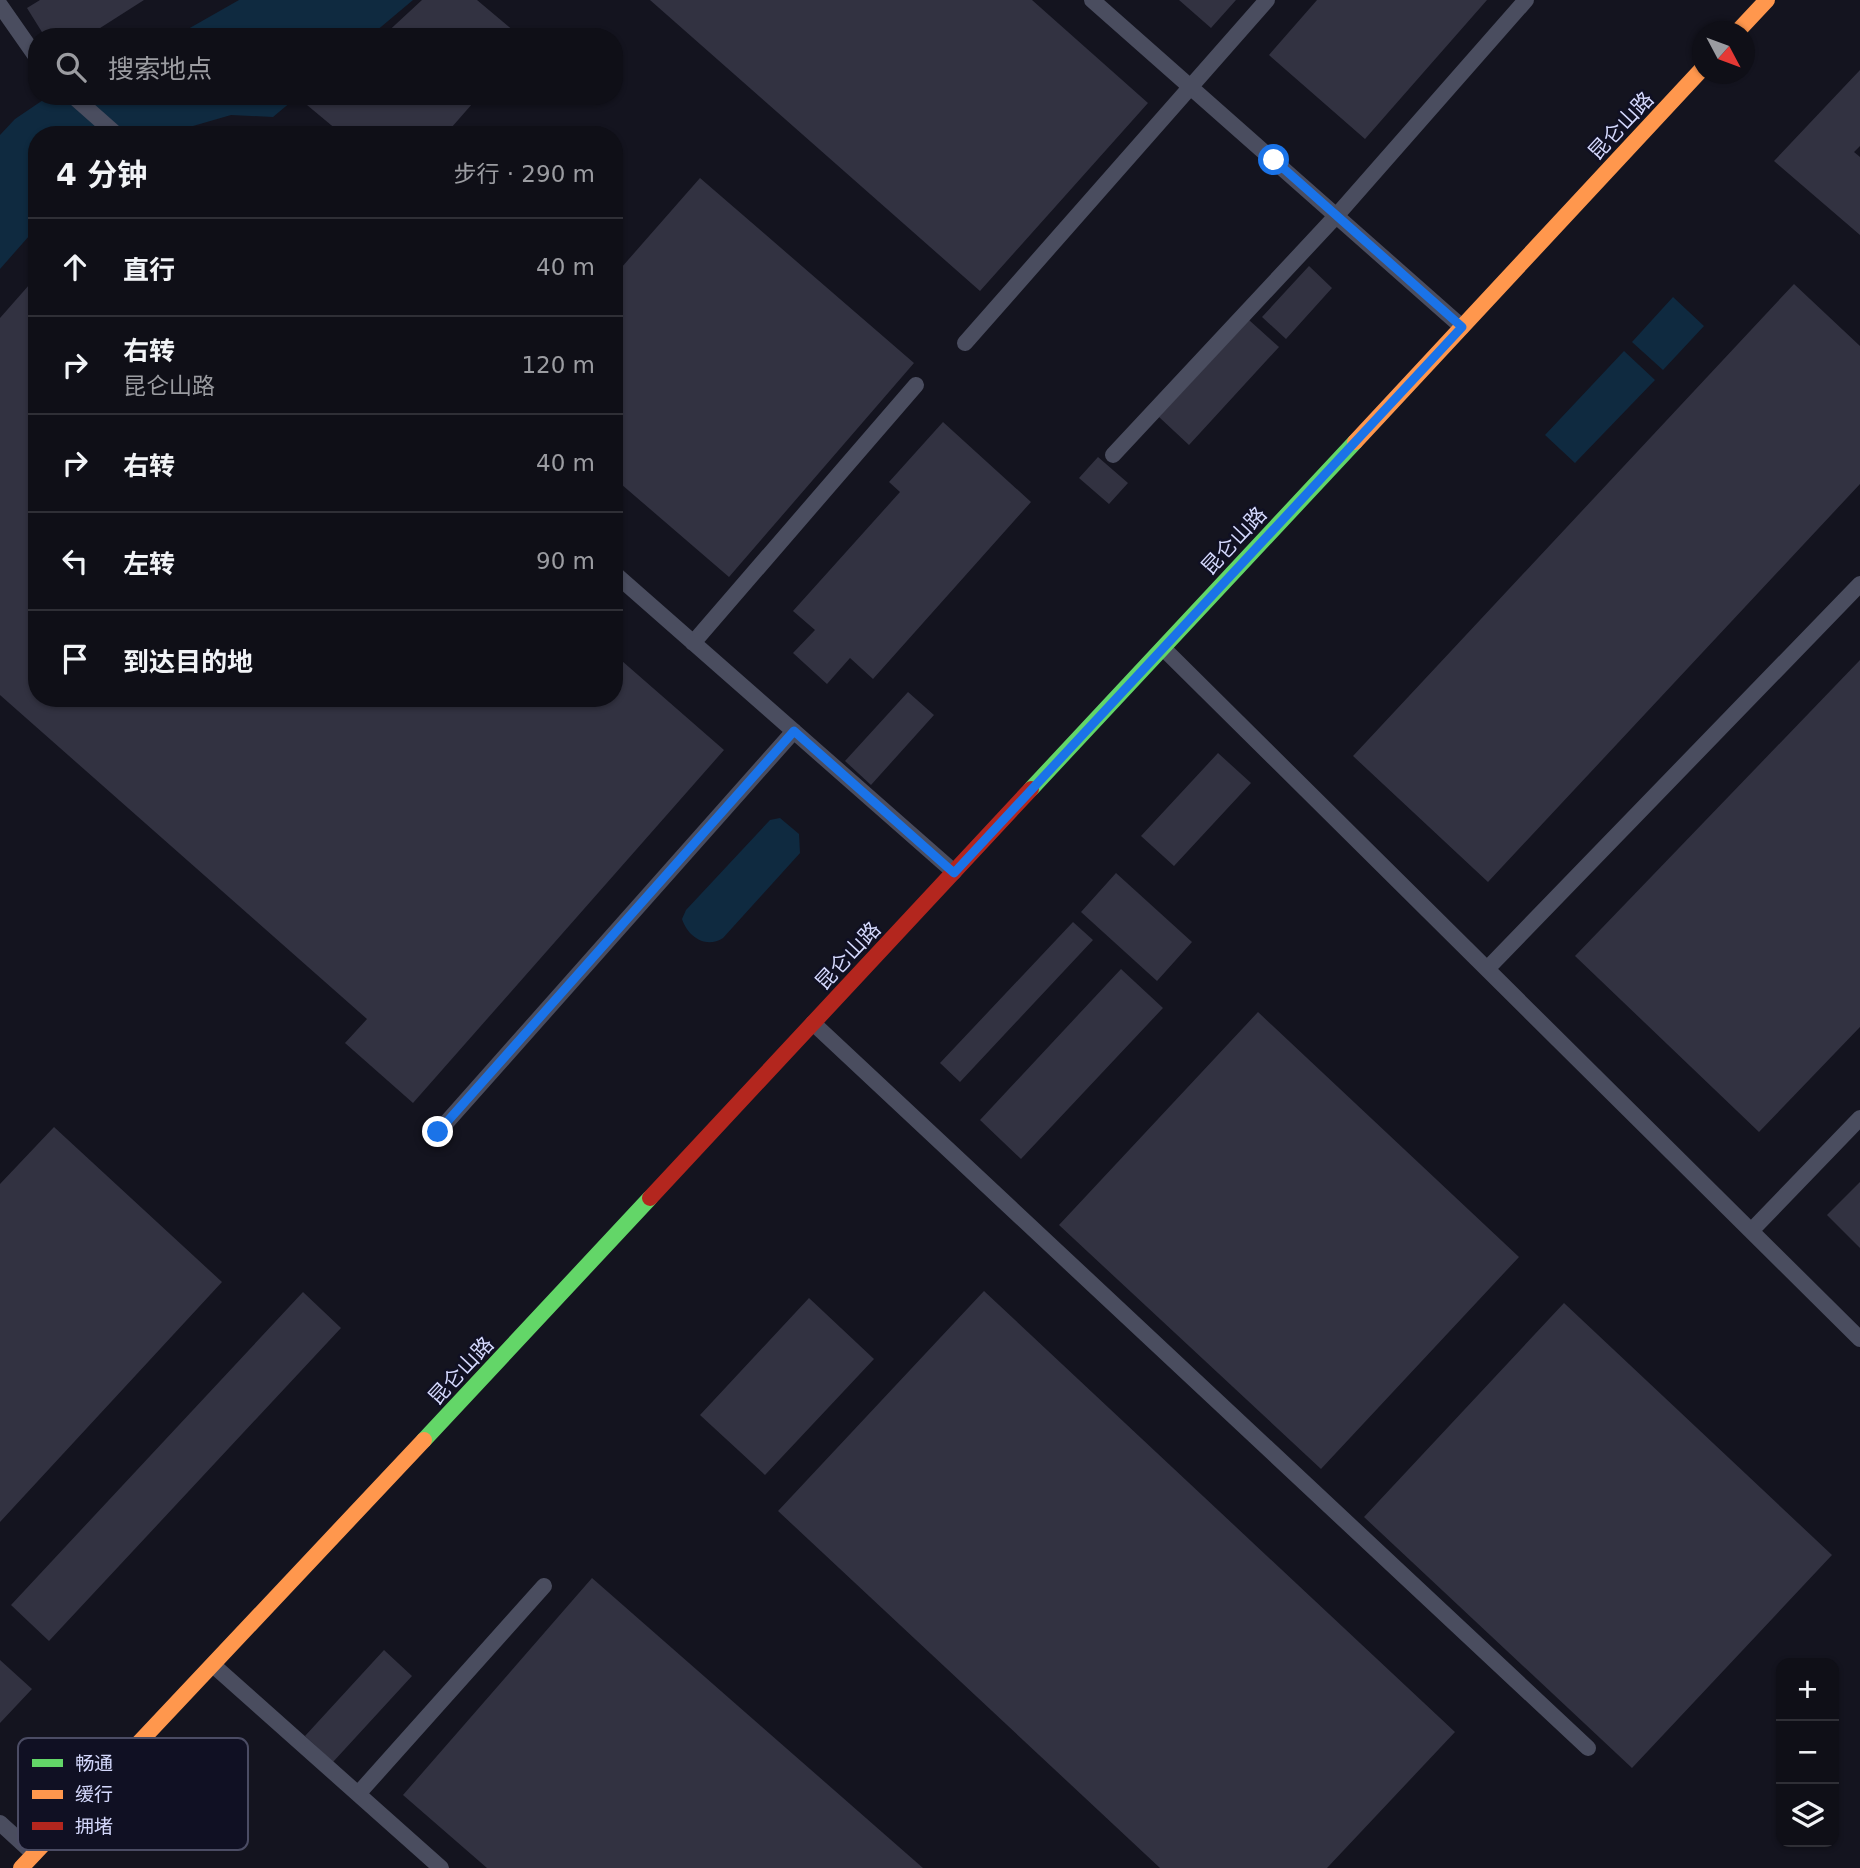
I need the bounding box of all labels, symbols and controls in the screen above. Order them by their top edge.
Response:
north arrow [1692,21,1755,84]
search box [28,28,623,105]
icon: search [52,48,90,86]
text: 搜索地点 [108,54,212,84]
street label: 昆仑山路 [1584,87,1658,165]
route start [1258,144,1289,175]
text: 4 分钟 [56,157,147,192]
text: 步行 · 290 m [453,161,595,187]
icon: ahead [56,248,94,286]
text: 40 m [536,254,595,280]
text: 直行 [123,255,175,285]
text: 右转 [123,336,175,366]
icon: right [56,346,94,384]
text: 120 m [521,352,595,378]
text: 昆仑山路 [123,373,215,399]
icon: right [56,444,94,482]
text: 40 m [536,450,595,476]
text: 右转 [123,451,175,481]
street label: 昆仑山路 [1197,502,1271,580]
icon: left [56,542,94,580]
text: 90 m [536,548,595,574]
text: 左转 [123,549,175,579]
icon: arrive [56,640,94,678]
text: 到达目的地 [123,647,253,677]
street label: 昆仑山路 [811,917,885,995]
route end [422,1116,453,1147]
street label: 昆仑山路 [424,1332,498,1410]
map controls [1776,1658,1839,1847]
button: + [1776,1658,1839,1721]
button: − [1776,1721,1839,1784]
legend [18,1738,248,1850]
text: 畅通 [75,1752,113,1774]
text: 缓行 [75,1783,113,1805]
button: layers [1776,1784,1839,1847]
text: 拥堵 [75,1815,113,1837]

